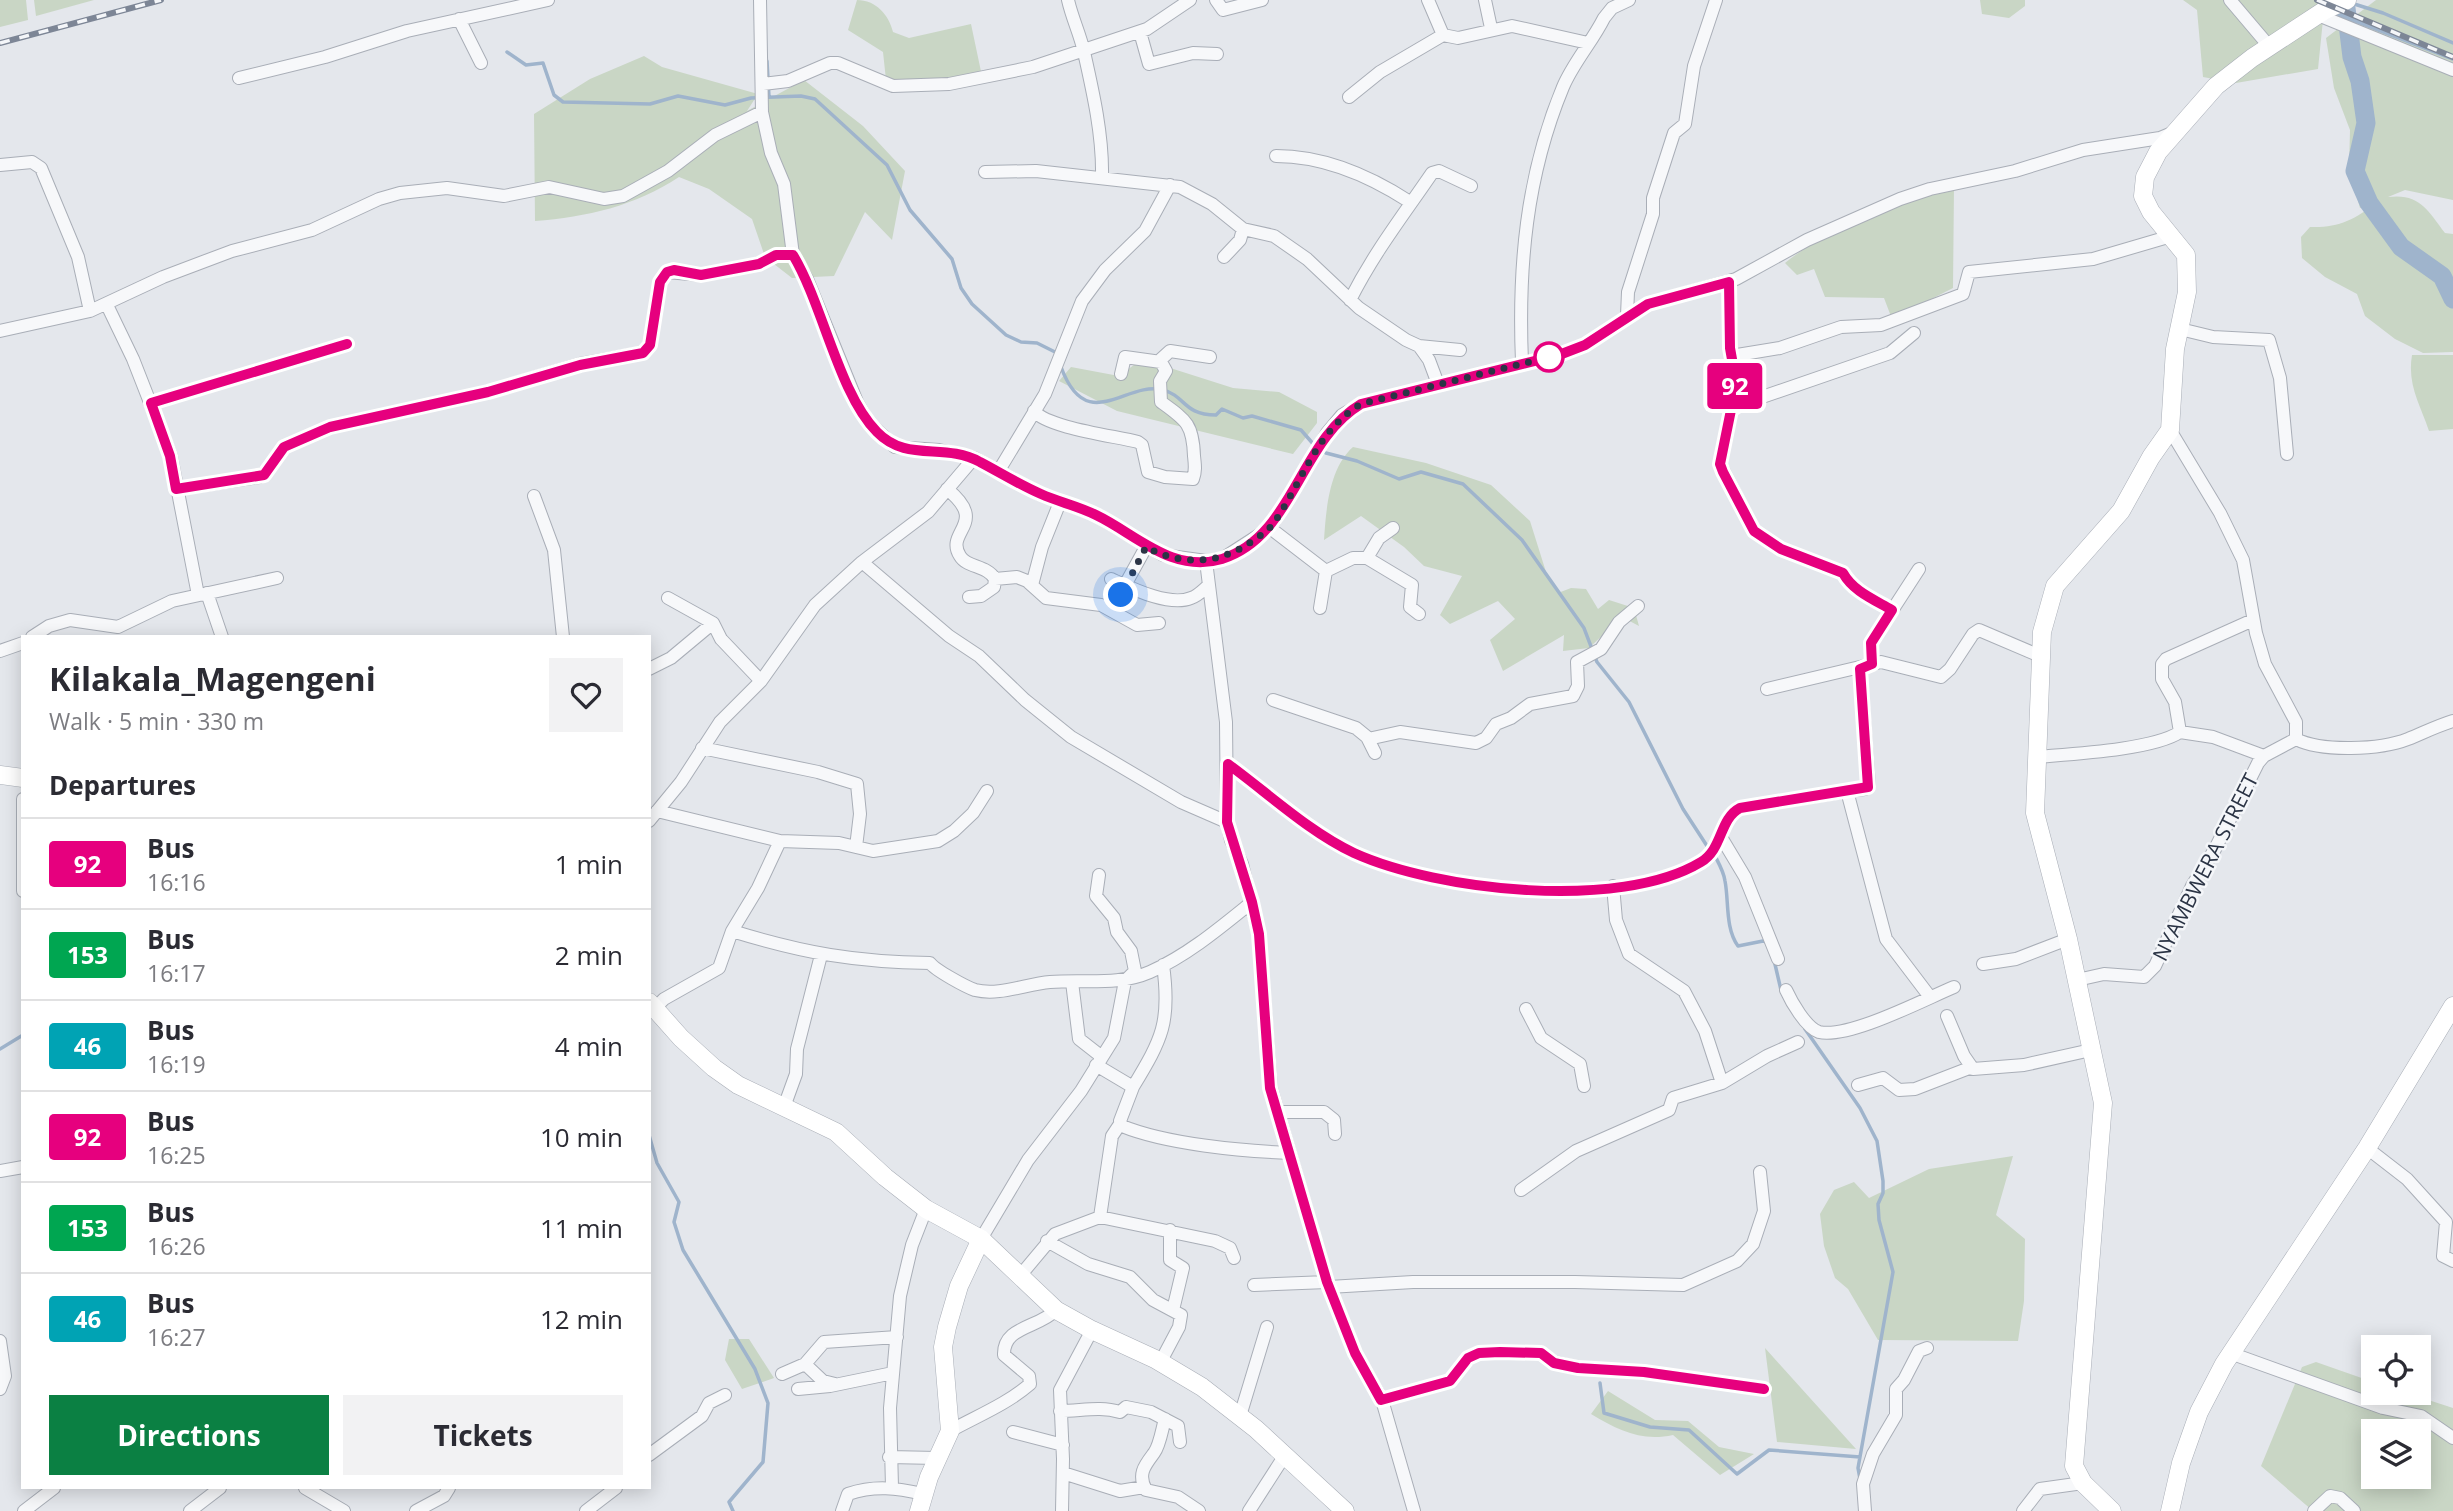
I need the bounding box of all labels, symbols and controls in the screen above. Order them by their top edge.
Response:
unlabelled marker [1534,342,1564,372]
line badge: 92 [1704,363,1766,409]
text: 92 [1721,369,1749,402]
your location [1103,577,1138,612]
text: Kilakala_Magengeni [49,656,376,701]
button: heart [549,658,623,732]
text: Walk · 5 min · 330 m [49,705,264,737]
text: Departures [49,767,196,803]
street label: NYAMBWERA STREET [2146,768,2265,966]
text: Bus [147,830,194,866]
text: 1 min [555,846,623,882]
text: 92 [74,847,101,880]
text: 16:16 [147,866,206,898]
text: Bus [147,921,194,957]
text: 2 min [555,937,623,973]
text: 153 [67,938,108,971]
text: 16:17 [147,957,206,989]
text: Bus [147,1012,194,1048]
text: 4 min [555,1028,623,1064]
text: 46 [74,1029,101,1062]
text: 16:19 [147,1048,206,1080]
text: Bus [147,1103,194,1139]
text: 10 min [540,1119,623,1155]
text: 92 [74,1120,101,1153]
text: 16:25 [147,1139,206,1171]
text: Bus [147,1194,194,1230]
text: 11 min [540,1210,623,1246]
text: 153 [67,1211,108,1244]
text: 16:26 [147,1230,206,1262]
text: Bus [147,1285,194,1321]
text: 12 min [540,1301,623,1337]
text: 46 [74,1302,101,1335]
text: 16:27 [147,1321,206,1353]
map controls [2361,1335,2431,1489]
button: locate [2361,1335,2431,1405]
button: Directions [49,1395,329,1475]
button: Tickets [343,1395,623,1475]
button: layers [2361,1419,2431,1489]

